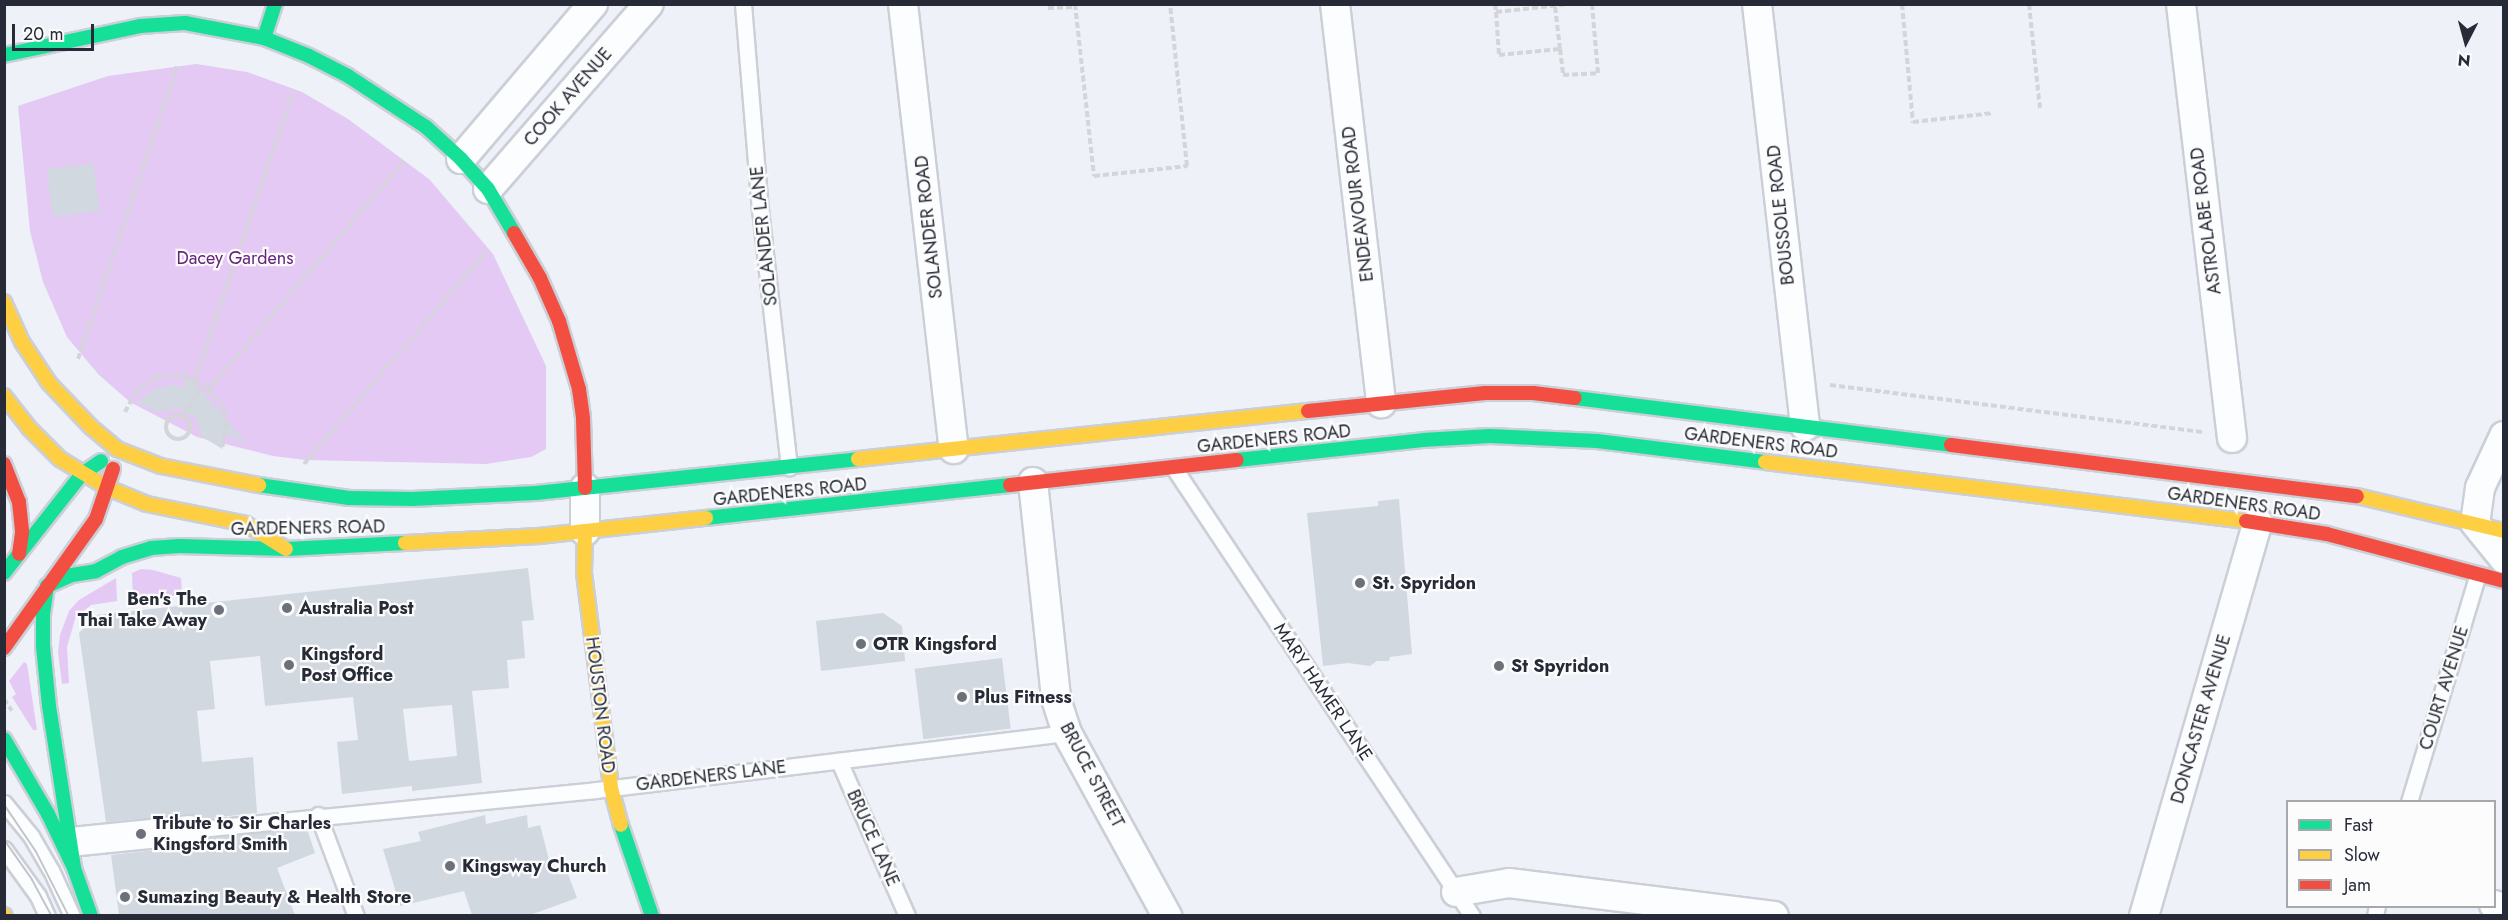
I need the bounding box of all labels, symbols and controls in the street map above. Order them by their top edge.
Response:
scale bar [15,12,98,50]
north arrow [2436,12,2496,72]
text: 20 m [23,21,63,47]
street label: COOK AVENUE [519,43,617,151]
text: N [2457,48,2472,73]
street label: ENDEAVOUR ROAD [1338,125,1378,283]
street label: BOUSSOLE ROAD [1763,144,1799,286]
street label: ASTROLABE ROAD [2186,146,2226,296]
street label: SOLANDER ROAD [911,154,947,300]
street label: SOLANDER LANE [746,165,782,307]
park label: Dacey Gardens [177,247,293,269]
street label: GARDENERS ROAD [1196,420,1352,458]
street label: GARDENERS ROAD [1683,423,1839,463]
street label: GARDENERS ROAD [712,473,868,511]
street label: GARDENERS ROAD [2166,483,2322,525]
street label: GARDENERS ROAD [231,516,385,540]
place label: St. Spyridon [1372,572,1476,594]
marker: St. Spyridon [1353,576,1367,590]
place label: Ben's The Thai Take Away [78,589,207,632]
place label: Australia Post [299,597,413,619]
marker: Australia Post [280,601,294,615]
marker: Ben's The Thai Take Away [212,603,226,617]
street label: MARY HAMER LANE [1269,619,1377,765]
street label: COURT AVENUE [2415,623,2473,753]
street label: DONCASTER AVENUE [2167,632,2235,806]
place label: OTR Kingsford [873,633,997,655]
street label: HOUSTON ROAD [581,636,619,774]
marker: OTR Kingsford [854,637,868,651]
place label: Kingsford Post Office [301,644,393,686]
place label: St Spyridon [1511,655,1609,677]
marker: Kingsford Post Office [282,658,296,672]
marker: St Spyridon [1492,659,1506,673]
place label: Plus Fitness [974,686,1072,708]
marker: Plus Fitness [955,690,969,704]
street label: BRUCE STREET [1055,719,1129,831]
street label: GARDENERS LANE [635,756,787,796]
street label: BRUCE LANE [842,786,904,890]
legend [2286,800,2496,908]
text: Fast [2344,812,2373,838]
place label: Tribute to Sir Charles Kingsford Smith [153,813,331,856]
marker: Tribute to Sir Charles Kingsford Smith [134,827,148,841]
text: Slow [2344,842,2380,868]
place label: Kingsway Church [462,855,607,877]
marker: Kingsway Church [443,859,457,873]
text: Jam [2344,872,2371,898]
place label: Sumazing Beauty & Health Store [137,886,411,908]
marker: Sumazing Beauty & Health Store [118,890,132,904]

